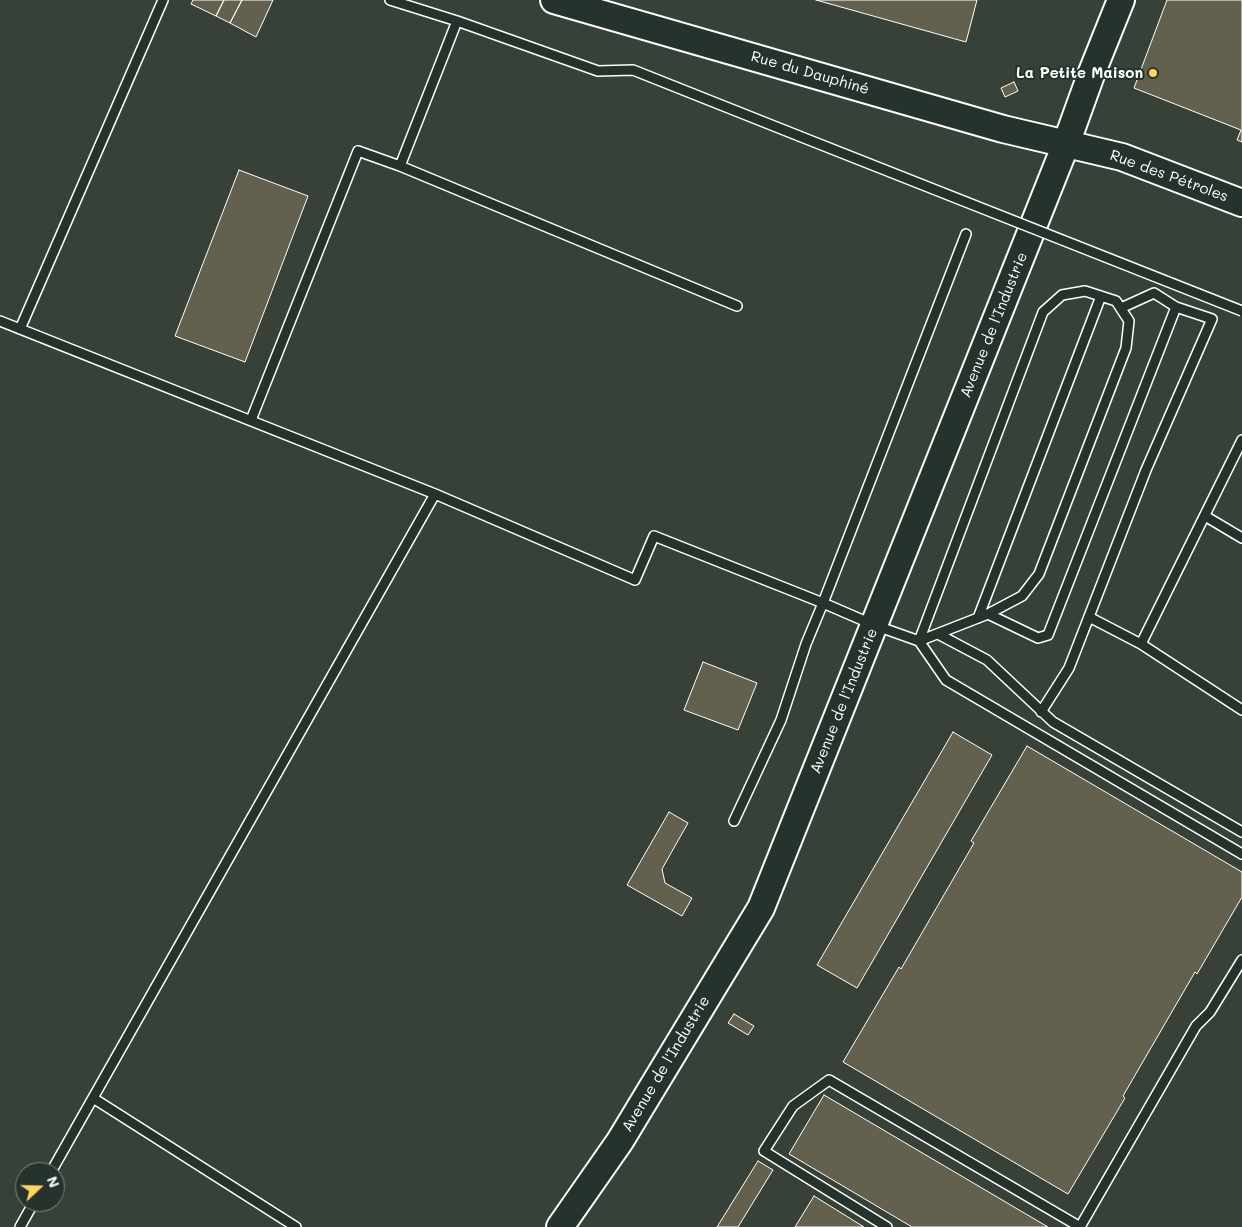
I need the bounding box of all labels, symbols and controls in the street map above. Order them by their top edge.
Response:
street label: Rue du Dauphiné [749,48,871,98]
place label: La Petite Maison [1016,64,1143,82]
marker: La Petite Maison [1147,67,1159,79]
street label: Rue des Pétroles [1107,146,1231,206]
street label: Avenue de l'Industrie [957,250,1031,400]
street label: Avenue de l'Industrie [807,626,881,776]
street label: Avenue de l'Industrie [618,993,714,1135]
north arrow [15,1162,65,1212]
text: N [43,1173,64,1190]

